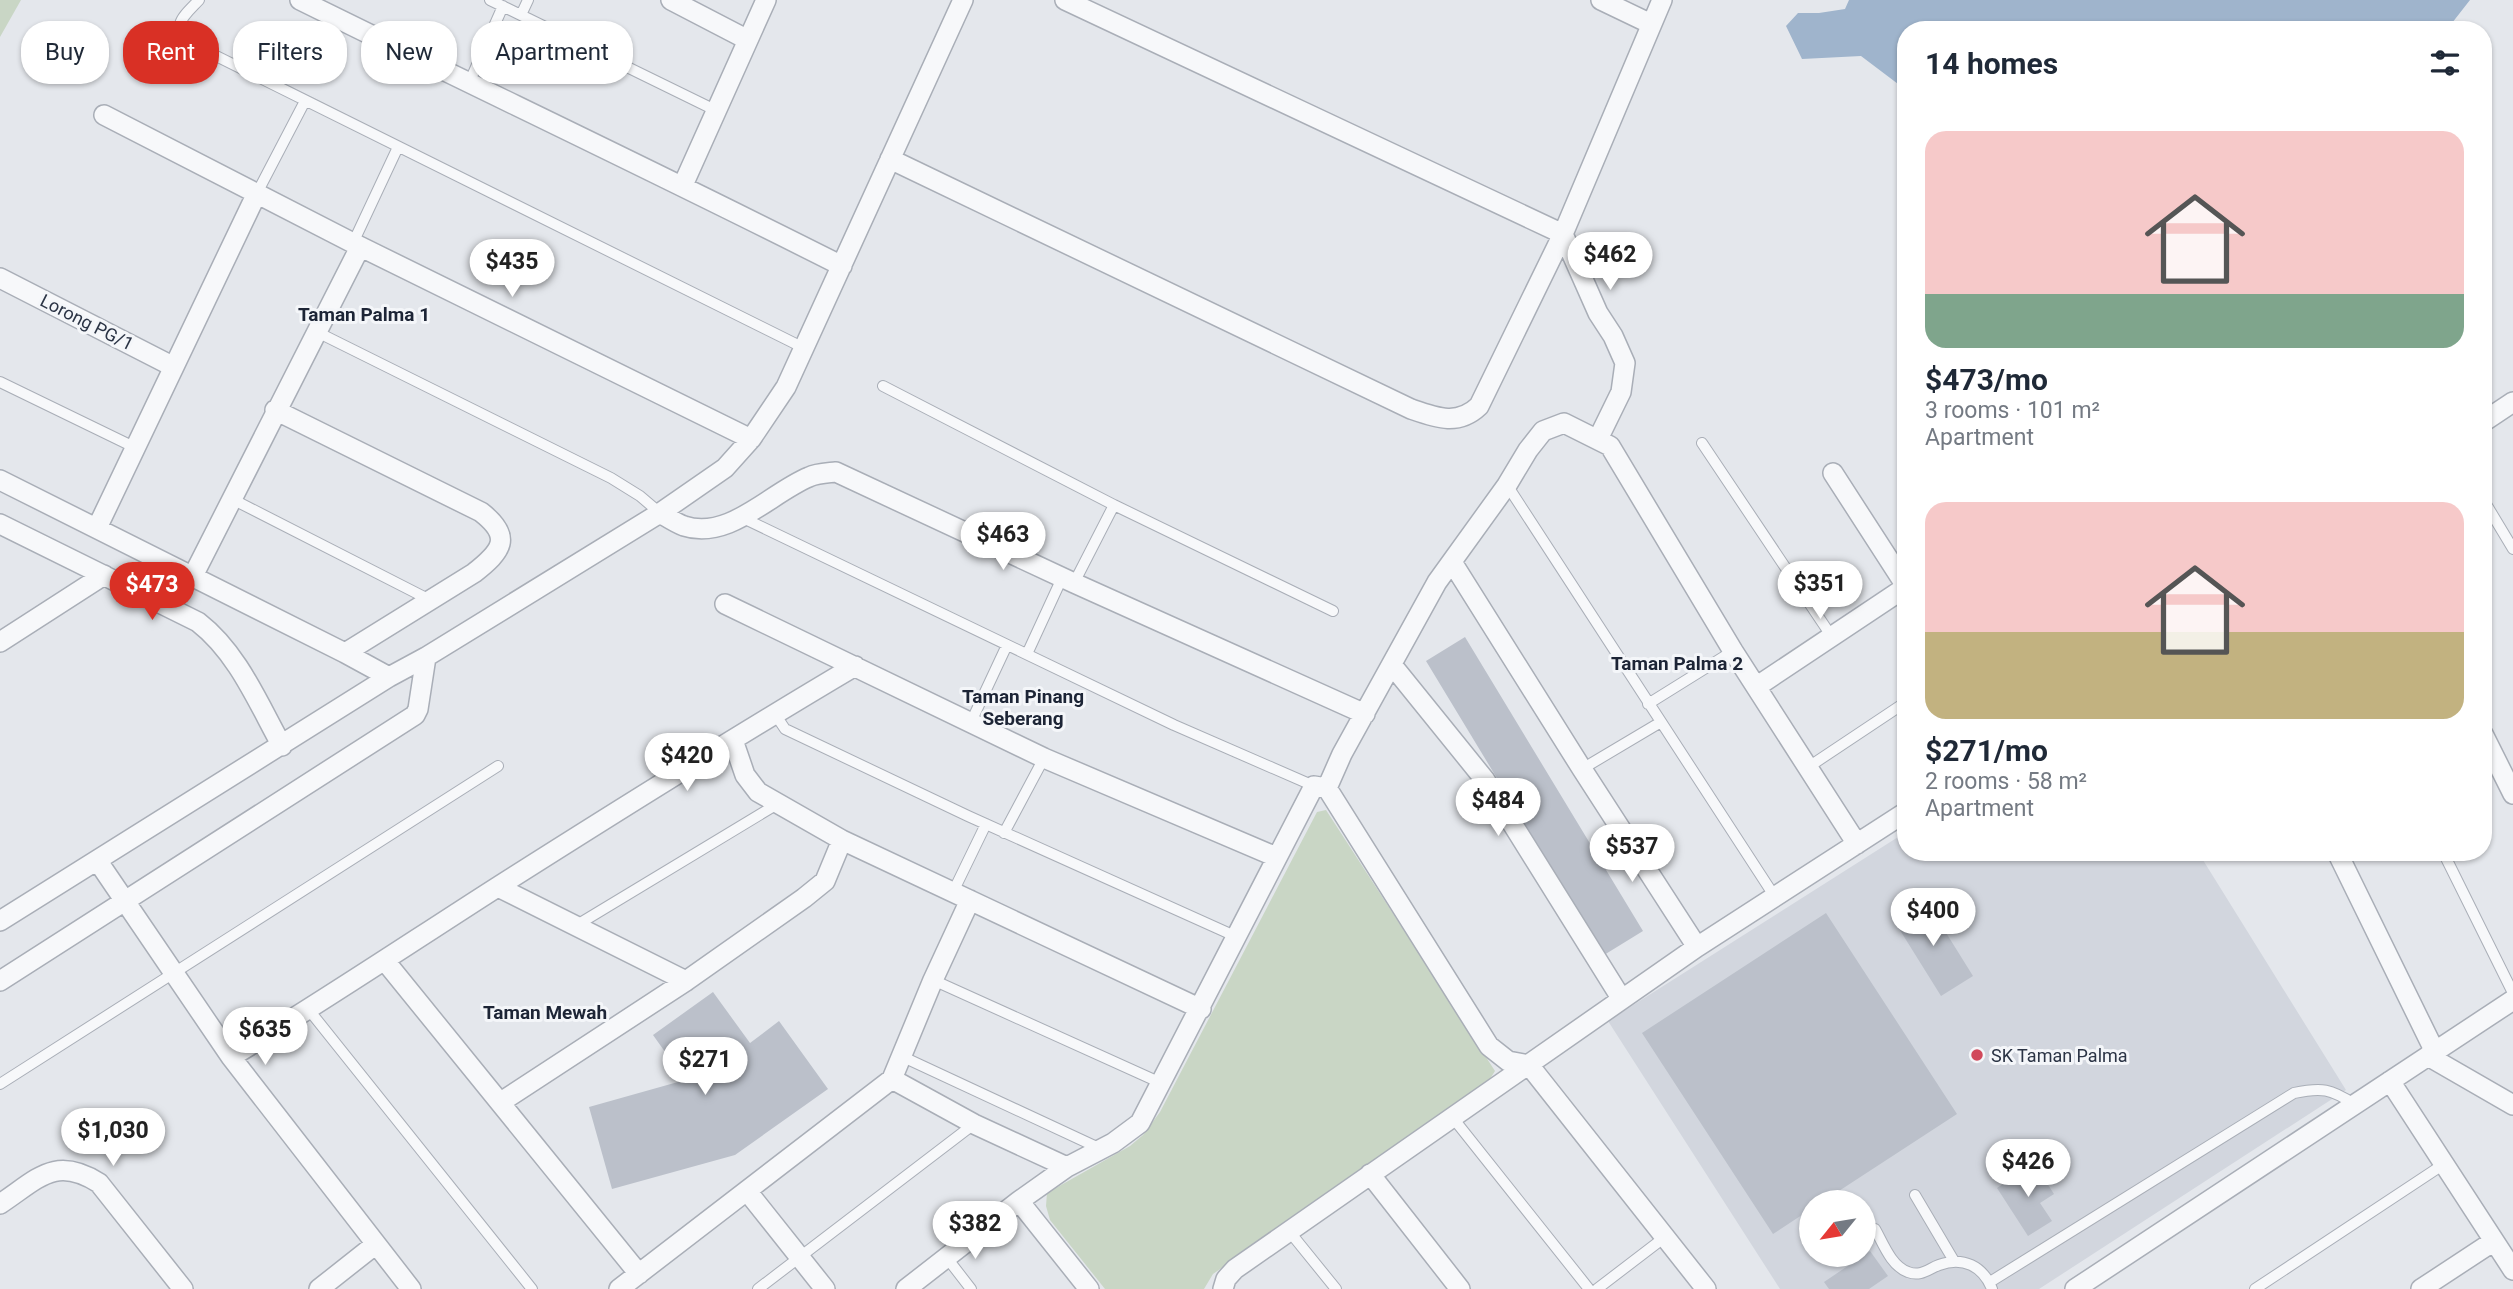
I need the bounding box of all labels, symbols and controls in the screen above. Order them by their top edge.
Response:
chip: Buy [21,21,109,84]
chip: Rent [123,21,219,84]
chip: Filters [233,21,347,84]
chip: New [361,21,457,84]
chip: Apartment [471,21,633,84]
icon: filters [2426,44,2464,82]
text: 14 homes [1925,46,2058,81]
icon: home [2132,176,2258,302]
pin: $462 [1569,232,1651,292]
pin: $435 [471,240,553,299]
text: $462 [1584,241,1636,268]
text: $435 [486,248,538,275]
street label: Lorong PG/1 [37,290,137,354]
district label: Taman Palma 1 [298,303,430,326]
text: $473/mo [1925,362,2048,397]
text: 3 rooms · 101 m² [1925,397,2100,424]
text: Apartment [1925,424,2034,451]
pin: $463 [962,512,1044,572]
text: $463 [977,521,1029,548]
icon: home [2132,547,2258,673]
pin: $473 [111,562,193,622]
pin: $351 [1779,562,1861,621]
text: $351 [1794,570,1846,597]
text: $473 [126,571,178,598]
district label: Taman Palma 2 [1611,652,1743,675]
district label: Taman Pinang Seberang [962,685,1084,730]
text: $271/mo [1925,733,2048,768]
pin: $420 [646,734,728,793]
text: $420 [661,742,713,769]
text: 2 rooms · 58 m² [1925,768,2087,795]
pin: $484 [1457,778,1539,838]
text: $484 [1472,787,1524,814]
text: Apartment [1925,795,2034,822]
pin: $537 [1591,824,1673,884]
text: $537 [1606,833,1658,860]
pin: $400 [1892,888,1974,948]
text: $400 [1907,897,1959,924]
district label: Taman Mewah [483,1001,607,1024]
pin: $635 [224,1007,306,1067]
text: $635 [239,1016,291,1043]
pin: $271 [664,1038,746,1097]
place label: SK Taman Palma [1991,1045,2128,1066]
text: $271 [679,1046,731,1073]
marker: SK Taman Palma [1969,1047,1985,1063]
pin: $1,030 [56,1108,170,1168]
text: $1,030 [77,1117,149,1144]
pin: $426 [1987,1140,2069,1199]
text: $426 [2002,1148,2054,1175]
north arrow [1799,1190,1876,1267]
map controls [1799,1190,1876,1267]
pin: $382 [934,1202,1016,1261]
text: $382 [949,1210,1001,1237]

